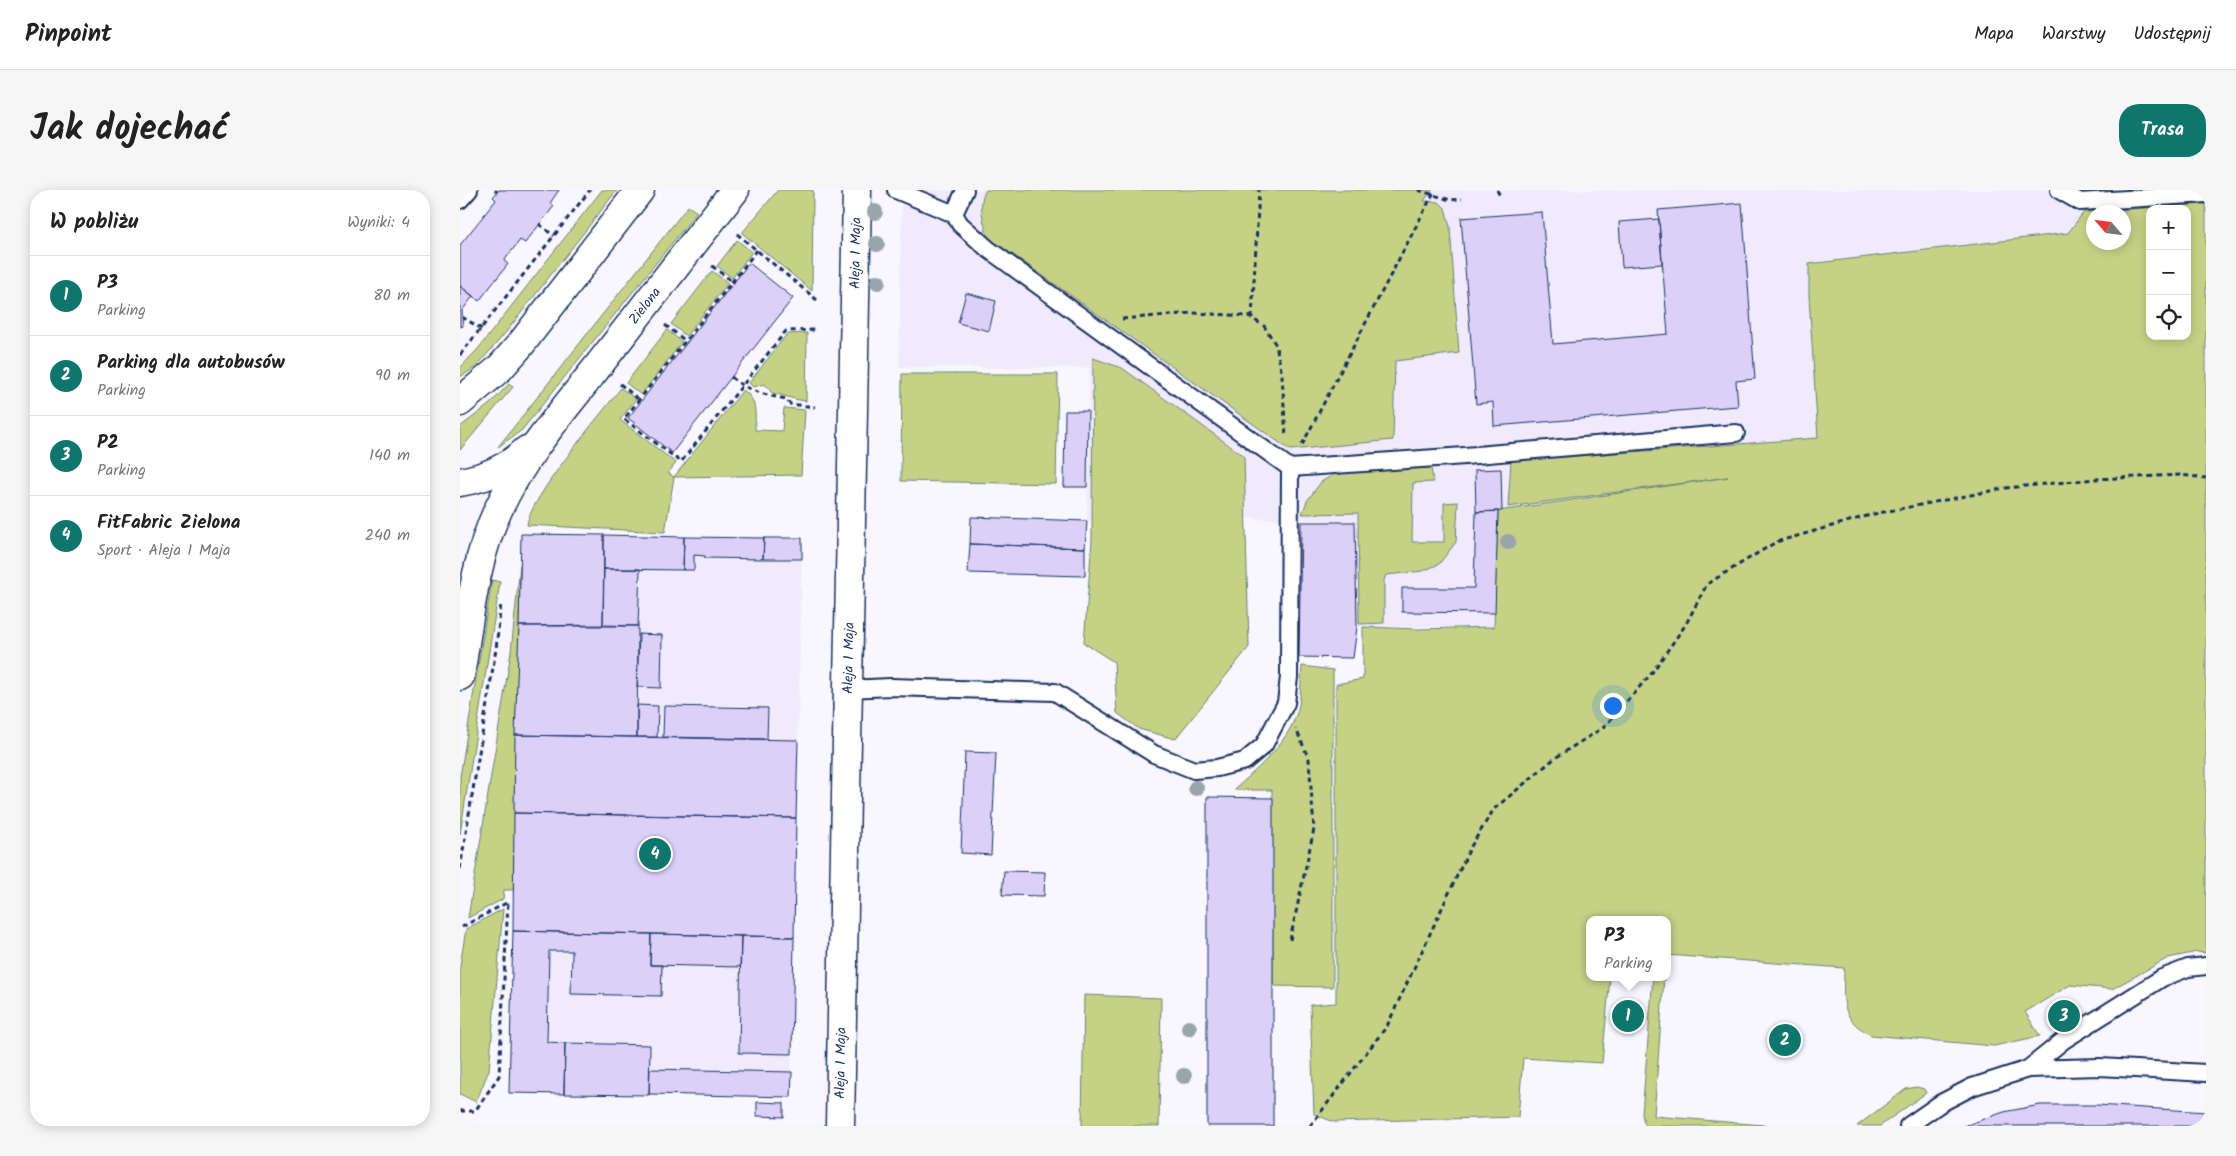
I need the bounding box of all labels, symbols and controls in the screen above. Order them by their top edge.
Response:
text: Pinpoint [25,15,112,54]
text: Mapa [1974,20,2014,49]
text: Warstwy [2042,20,2106,49]
text: Udostępnij [2134,20,2211,49]
text: Jak dojechać [30,102,229,158]
button: Trasa [2119,104,2206,157]
north arrow [2086,205,2131,250]
map controls [2146,205,2191,340]
button: + [2146,205,2191,250]
text: W pobliżu [50,206,138,239]
text: Wyniki: 4 [347,210,410,235]
street label: Aleja 1 Maja [844,217,868,289]
button: − [2146,250,2191,295]
text: P3 [97,268,118,298]
text: 1 [64,283,68,308]
text: 80 m [373,283,410,308]
street label: Zielona [623,283,667,329]
button: locate [2146,295,2191,340]
text: Parking [97,298,146,323]
text: Parking dla autobusów [97,348,285,378]
text: 2 [61,363,71,388]
text: 90 m [375,363,410,388]
text: Parking [97,378,146,403]
text: P2 [97,428,119,458]
text: 3 [62,443,70,468]
text: 140 m [369,443,410,468]
text: Parking [97,458,146,483]
text: FitFabric Zielona [97,508,240,538]
text: 4 [62,523,70,548]
text: 240 m [365,523,410,548]
text: Sport · Aleja 1 Maja [97,538,230,563]
street label: Aleja 1 Maja [837,622,861,694]
your location [1600,693,1626,719]
pin: 4 [639,835,671,873]
popup [1586,916,1671,981]
text: P3 [1604,921,1625,951]
text: Parking [1604,951,1653,976]
pin: 1 [1612,997,1644,1035]
pin: 3 [2048,997,2080,1035]
pin: 2 [1769,1021,1801,1059]
street label: Aleja 1 Maja [829,1027,853,1099]

